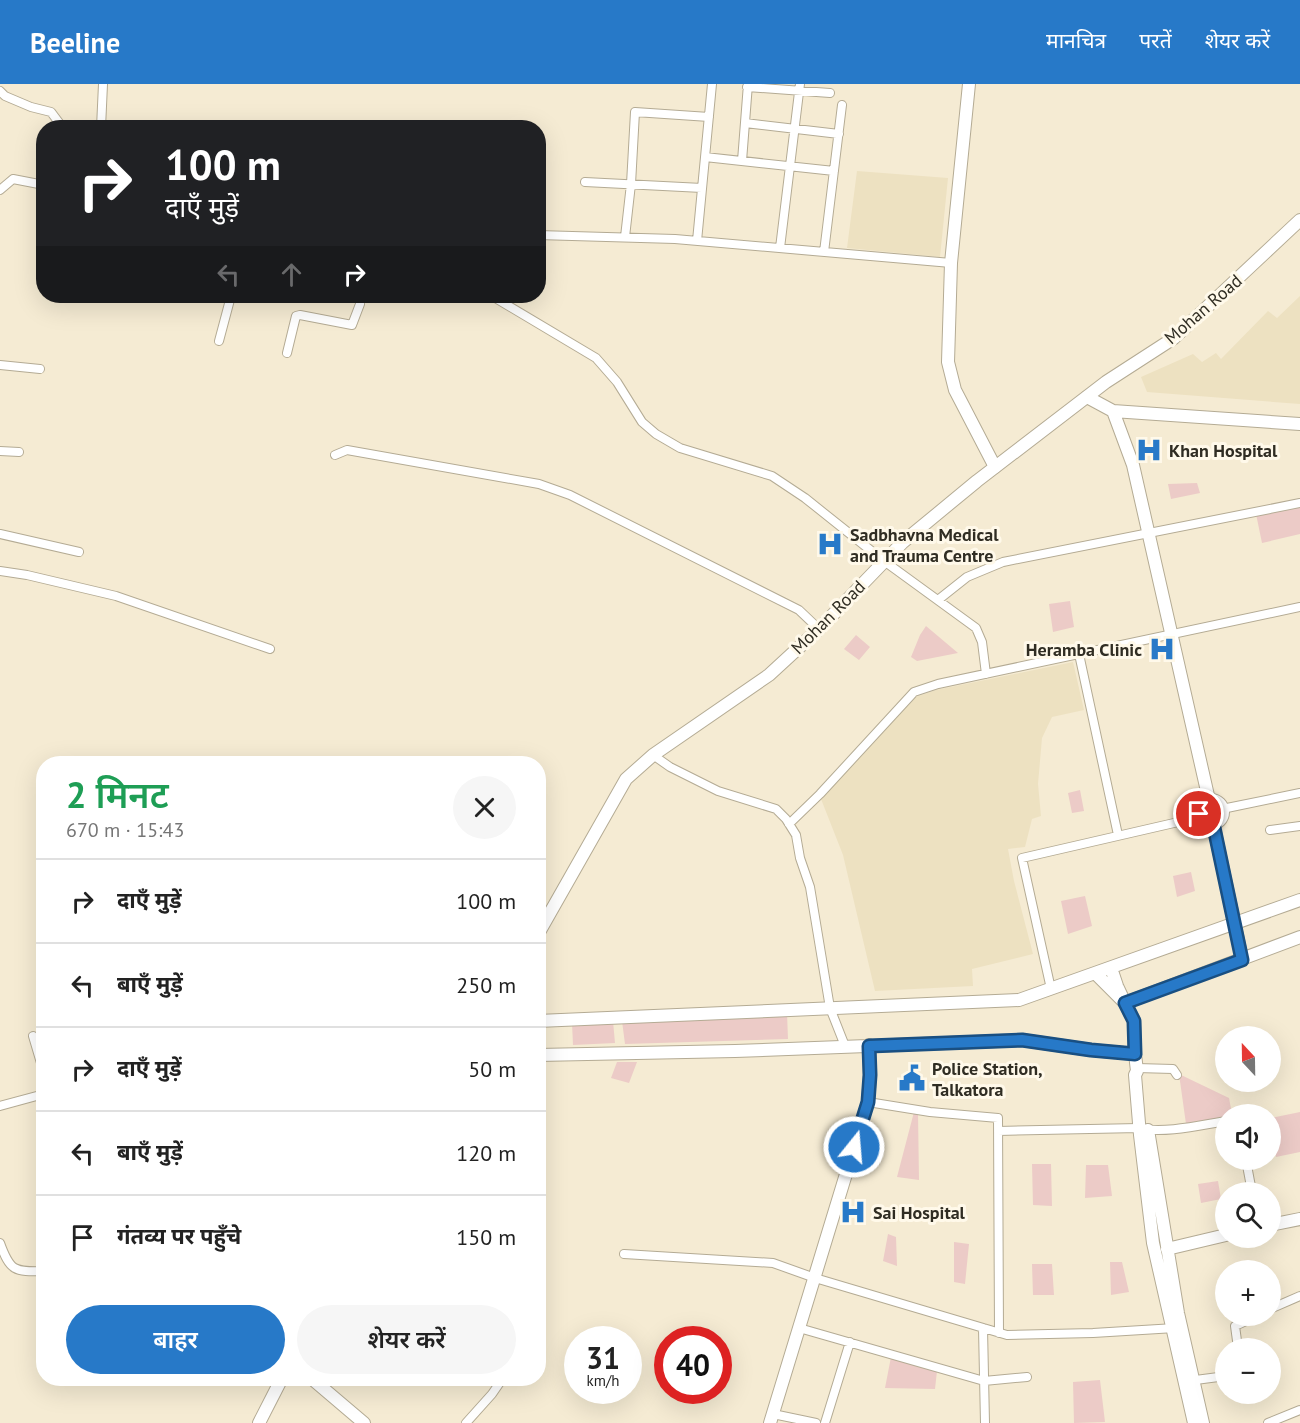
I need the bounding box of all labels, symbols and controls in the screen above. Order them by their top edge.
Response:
text: Beeline [30,24,120,61]
text: मानचित्र [1046,27,1106,54]
text: परतें [1139,27,1172,54]
text: शेयर करें [1205,27,1270,54]
text: 100 m [165,137,281,192]
icon: right [66,144,144,222]
text: दाएँ मुड़ें [165,190,239,224]
icon: left [212,258,245,291]
icon: ahead [275,258,308,291]
icon: right [338,258,371,291]
street label: Mohan Road [1159,269,1247,349]
hospital icon: Khan Hospital [1134,435,1164,465]
place label: Khan Hospital [1169,439,1278,462]
place label: Sadbhavna Medical and Trauma Centre [850,523,999,567]
hospital icon: Sadbhavna Medical and Trauma Centre [815,529,845,559]
street label: Mohan Road [786,575,870,659]
hospital icon: Heramba Clinic [1147,634,1177,664]
place label: Heramba Clinic [1026,638,1142,661]
text: 2 मिनट [66,771,169,818]
button: close [453,776,516,839]
pin [1173,788,1224,839]
icon: arrive [1182,797,1215,830]
text: 670 m · 15:43 [66,817,184,843]
icon: right [66,885,99,918]
text: दाएँ मुड़ें [117,886,182,914]
text: 100 m [456,887,516,915]
icon: left [66,969,99,1002]
text: बाएँ मुड़ें [117,970,183,998]
text: 250 m [456,971,516,999]
north arrow [1215,1026,1281,1092]
map controls [1215,1026,1281,1404]
icon: right [66,1053,99,1086]
text: दाएँ मुड़ें [117,1054,182,1082]
text: 50 m [468,1055,516,1083]
place label: Police Station, Talkatora [932,1057,1043,1101]
public building icon: Police Station, Talkatora [897,1063,927,1093]
button: sound [1215,1104,1281,1170]
position arrow [822,1115,886,1179]
icon: left [66,1137,99,1170]
text: बाएँ मुड़ें [117,1138,183,1166]
text: 120 m [456,1139,516,1167]
button: search [1215,1182,1281,1248]
hospital icon: Sai Hospital [838,1197,868,1227]
place label: Sai Hospital [873,1201,966,1224]
icon: arrive [66,1221,99,1254]
text: गंतव्य पर पहुँचे [117,1222,241,1250]
text: 150 m [456,1223,516,1251]
button: + [1215,1260,1281,1326]
button: बाहर [66,1305,285,1374]
button: शेयर करें [297,1305,516,1374]
speed limit sign: 40 [654,1326,732,1404]
text: 31 [586,1338,620,1377]
button: − [1215,1338,1281,1404]
text: km/h [587,1371,619,1390]

